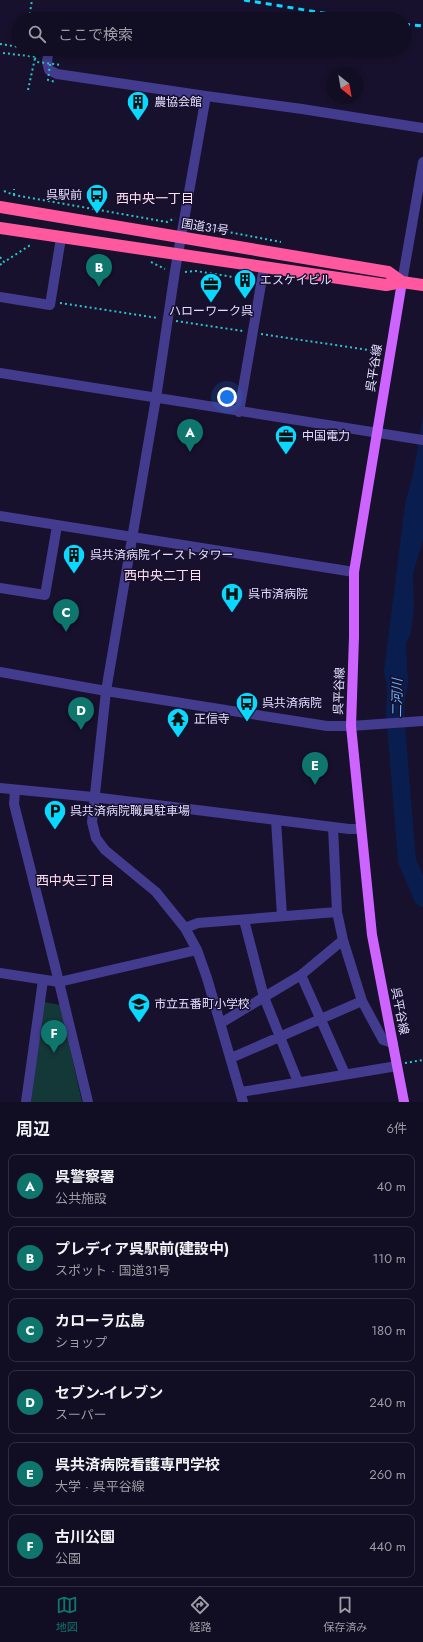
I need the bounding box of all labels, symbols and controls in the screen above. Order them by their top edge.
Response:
search box [12,12,411,56]
icon: search [26,23,48,45]
text: ここで検索 [58,24,133,46]
north arrow [327,68,363,104]
building icon: 農協会館 [125,89,151,122]
place label: 農協会館 [154,93,202,111]
bus stop icon: 呉駅前 [84,182,110,215]
place label: 呉駅前 [46,186,82,204]
district label: 西中央一丁目 [116,189,194,208]
street label: 国道31号 [180,214,230,240]
pin: B [86,254,112,287]
building icon: エスケイビル [232,267,258,300]
office icon: ハローワーク呉 [198,271,224,304]
place label: エスケイビル [260,271,332,289]
place label: ハローワーク呉 [169,302,253,320]
street label: 呉平谷線 [361,343,387,393]
your location [217,387,237,407]
pin: A [177,419,203,452]
office icon: 中国電力 [273,423,299,456]
place label: 中国電力 [302,427,350,445]
building icon: 呉共済病院イーストタワー [61,542,87,575]
place label: 呉共済病院イーストタワー [90,546,233,564]
district label: 西中央二丁目 [124,566,202,585]
hospital icon: 呉市済病院 [219,581,245,614]
place label: 呉市済病院 [248,585,308,603]
pin: C [53,599,79,632]
street label: 呉平谷線 [329,667,349,715]
water label: 二河川 [387,676,407,718]
bus stop icon: 呉共済病院 [234,690,260,723]
place label: 呉共済病院 [262,694,322,712]
pin: D [68,697,94,730]
temple icon: 正信寺 [165,706,191,739]
place label: 正信寺 [194,710,230,728]
pin: E [302,752,328,785]
parking icon: 呉共済病院職員駐車場 [42,798,68,831]
place label: 呉共済病院職員駐車場 [70,802,190,820]
district label: 西中央三丁目 [36,871,114,890]
street label: 呉平谷線 [387,986,413,1036]
school or university icon: 市立五番町小学校 [126,991,152,1024]
place label: 市立五番町小学校 [154,995,250,1013]
pin: F [41,1020,67,1053]
text: 周辺 [16,1117,50,1141]
text: 6件 [387,1119,407,1138]
text: 呉警察署 [55,1166,115,1188]
text: A [25,1177,35,1196]
text: 40 m [377,1177,406,1196]
text: 公共施設 [55,1189,107,1208]
text: プレディア呉駅前(建設中) [55,1238,229,1260]
text: B [26,1249,34,1268]
text: 110 m [372,1249,406,1268]
text: スポット · 国道31号 [55,1261,171,1280]
text: カローラ広島 [55,1310,145,1332]
text: C [25,1321,35,1340]
text: 180 m [371,1321,406,1340]
text: ショップ [55,1333,107,1352]
text: セブン-イレブン [55,1382,163,1404]
text: D [25,1393,35,1412]
text: 240 m [369,1393,406,1412]
text: スーパー [55,1405,107,1424]
text: 呉共済病院看護専門学校 [55,1454,220,1476]
text: E [26,1465,34,1484]
text: 260 m [369,1465,406,1484]
text: 大学 · 呉平谷線 [55,1477,145,1496]
text: 古川公園 [55,1526,115,1548]
text: F [26,1537,34,1556]
text: 440 m [369,1537,406,1556]
text: 公園 [55,1549,81,1568]
tab: 地図 [56,1594,78,1635]
tab: 経路 [189,1594,211,1635]
tab: 保存済み [323,1594,367,1635]

